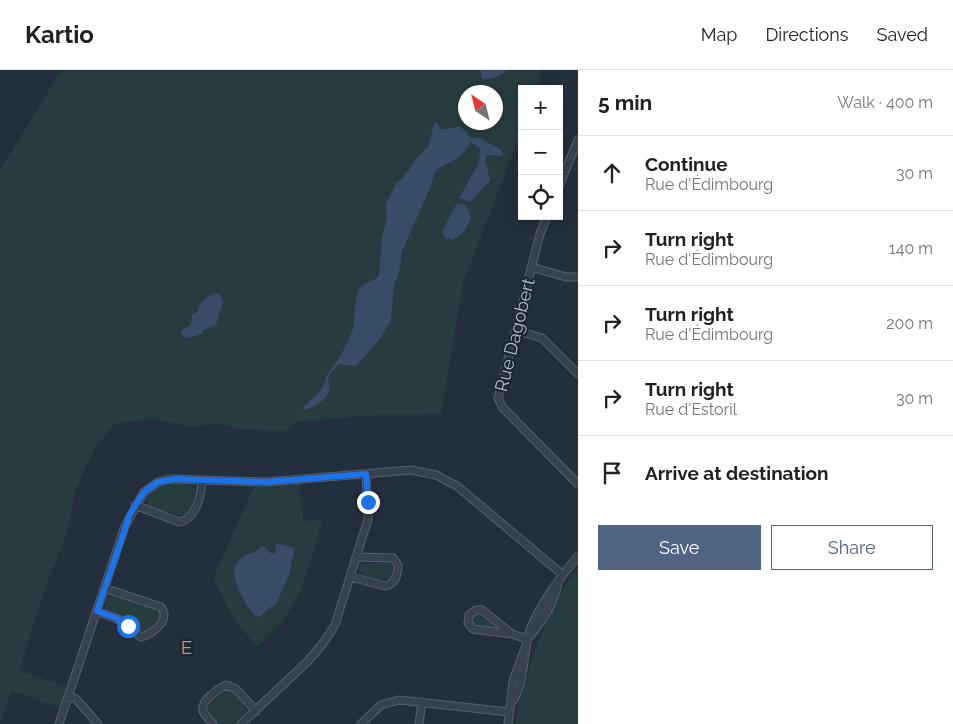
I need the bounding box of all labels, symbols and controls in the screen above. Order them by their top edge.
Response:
text: Kartio [25,20,94,49]
text: Map [701,24,737,45]
text: Directions [765,24,849,45]
text: Saved [877,24,928,45]
north arrow [458,85,503,130]
map controls [518,85,563,220]
button: + [518,85,563,130]
text: 5 min [598,90,652,115]
text: Walk · 400 m [837,93,933,112]
button: − [518,130,563,175]
text: Continue [645,153,728,175]
icon: ahead [598,159,626,187]
text: 30 m [896,164,933,183]
button: locate [518,175,563,220]
text: Rue d'Édimbourg [645,175,773,194]
text: Turn right [645,228,734,250]
icon: right [598,234,626,262]
text: 140 m [889,239,933,258]
text: Rue d'Édimbourg [645,250,773,269]
street label: Rue Dagobert [490,276,539,394]
text: Turn right [645,303,734,325]
icon: right [598,309,626,337]
text: 200 m [886,314,933,333]
text: Rue d'Édimbourg [645,325,773,344]
text: Turn right [645,378,734,400]
icon: right [598,384,626,412]
text: 30 m [896,389,933,408]
text: Rue d'Estoril [645,400,737,419]
icon: arrive [598,459,626,487]
text: Arrive at destination [645,462,829,484]
route end [357,491,380,514]
button: Save [598,525,761,570]
button: Share [771,525,933,570]
route start [117,615,140,638]
district label: E [181,636,193,658]

